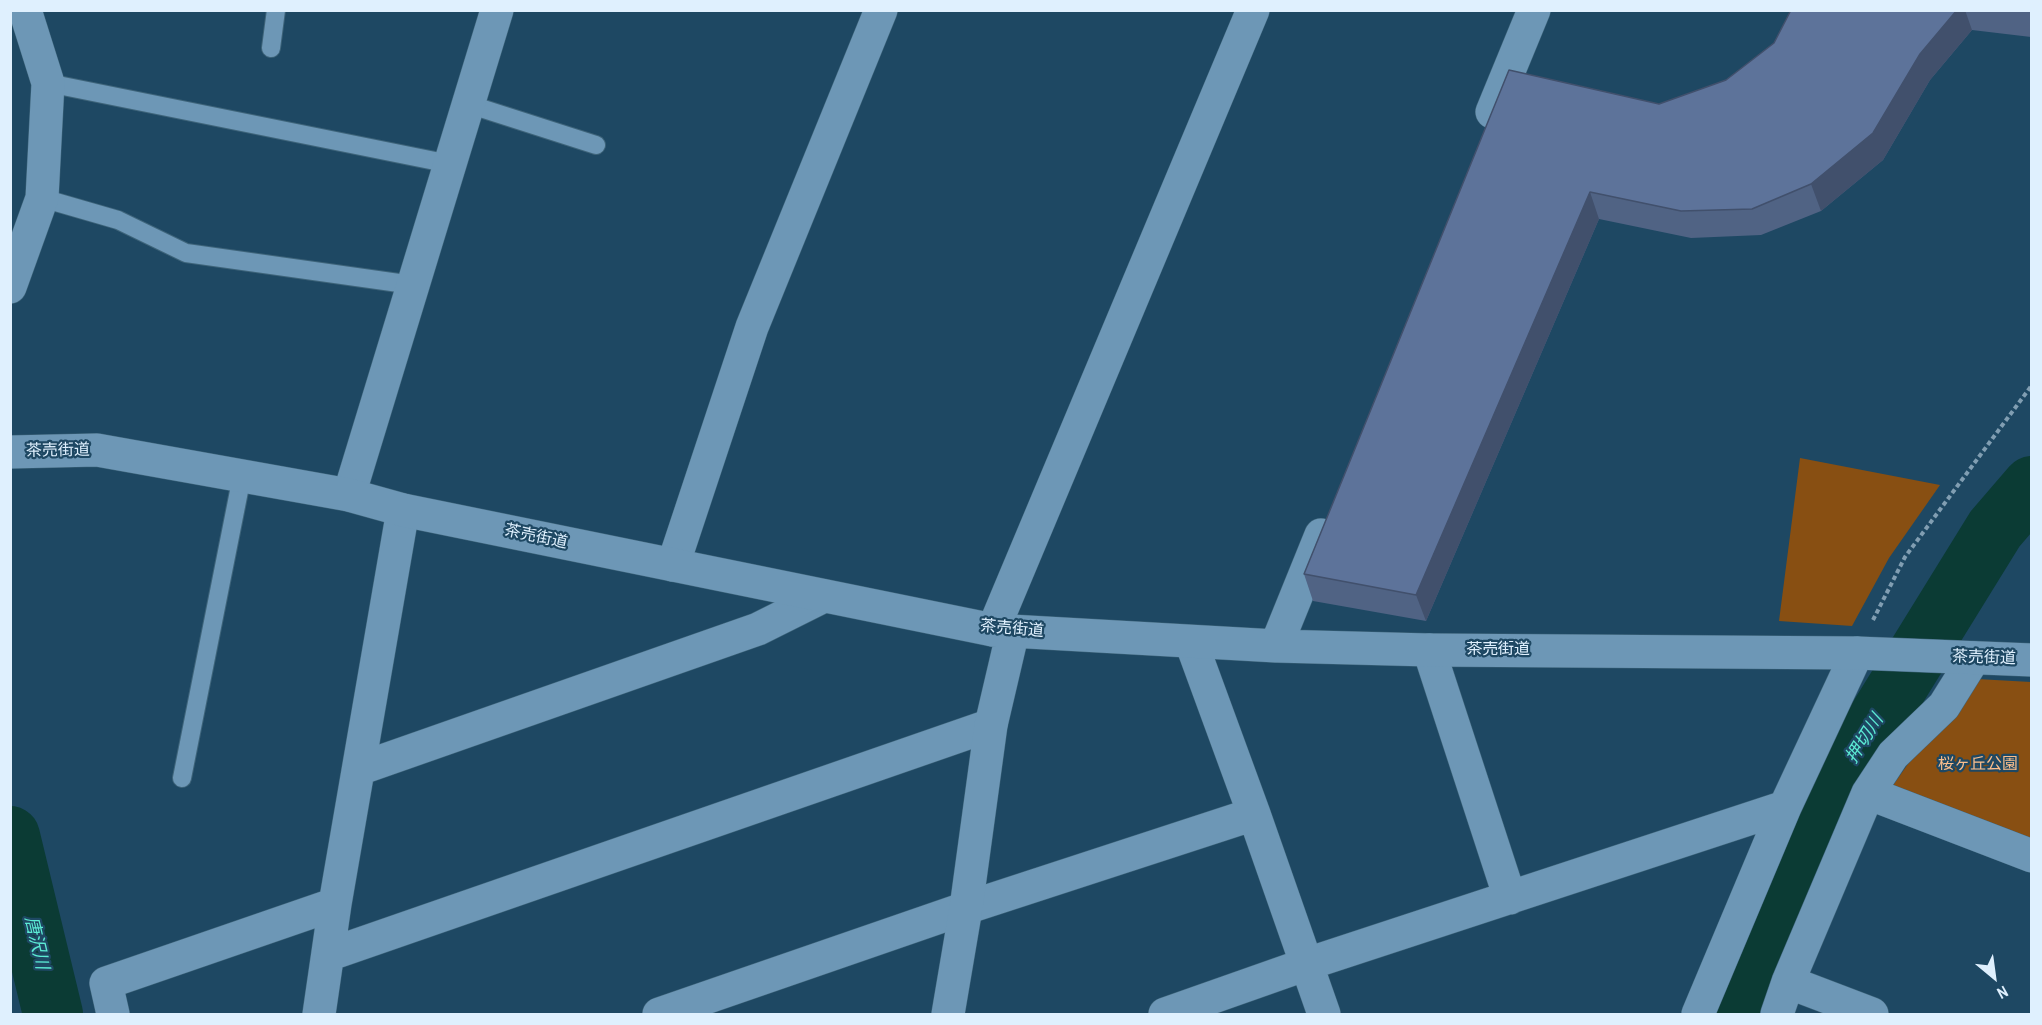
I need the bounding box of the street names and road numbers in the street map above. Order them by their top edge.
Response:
street label: 茶売街道 [26,441,90,461]
street label: 茶売街道 [503,521,569,553]
street label: 茶売街道 [979,617,1045,641]
street label: 茶売街道 [1466,640,1530,660]
street label: 茶売街道 [1952,647,2016,669]

